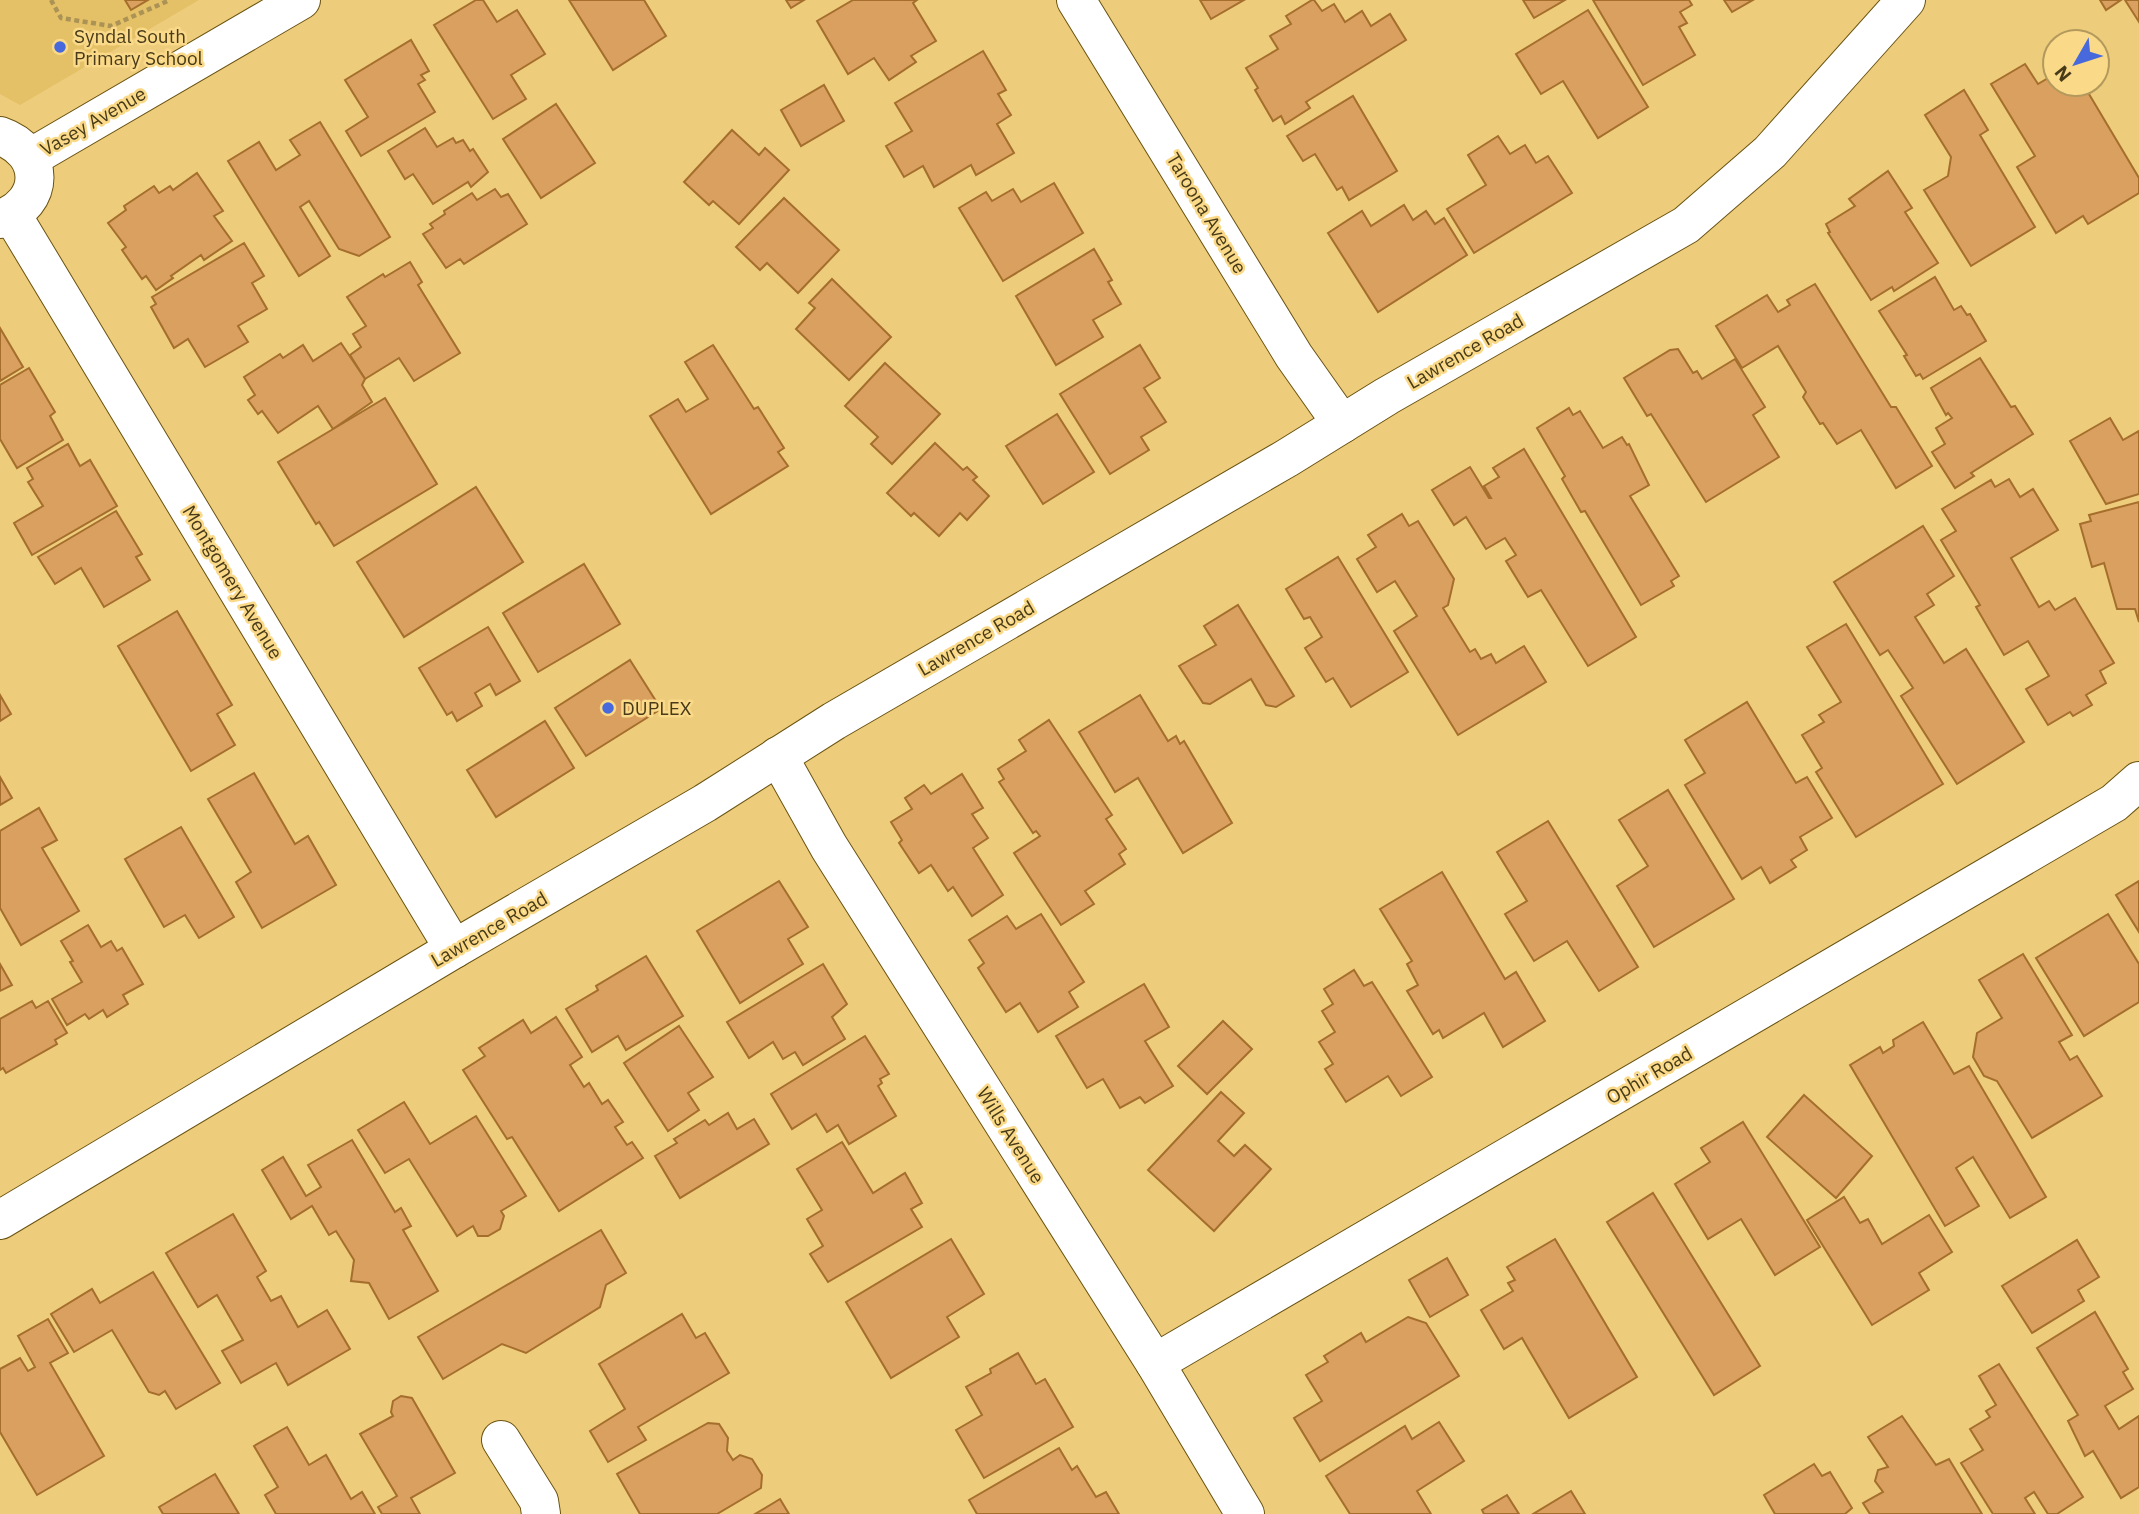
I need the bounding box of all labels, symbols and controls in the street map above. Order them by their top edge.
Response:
place label: Syndal South Primary School [74,24,203,70]
north arrow [2041,28,2111,98]
marker: Syndal South Primary School [52,39,68,55]
text: N [2049,61,2076,87]
street label: Vasey Avenue [36,81,150,161]
street label: Taroona Avenue [1162,148,1252,278]
street label: Lawrence Road [1403,308,1527,394]
street label: Montgomery Avenue [178,501,288,663]
street label: Lawrence Road [914,595,1038,681]
place label: DUPLEX [622,696,692,720]
marker: DUPLEX [600,700,616,716]
street label: Lawrence Road [427,886,551,972]
street label: Ophir Road [1602,1041,1696,1109]
street label: Wills Avenue [972,1082,1050,1188]

